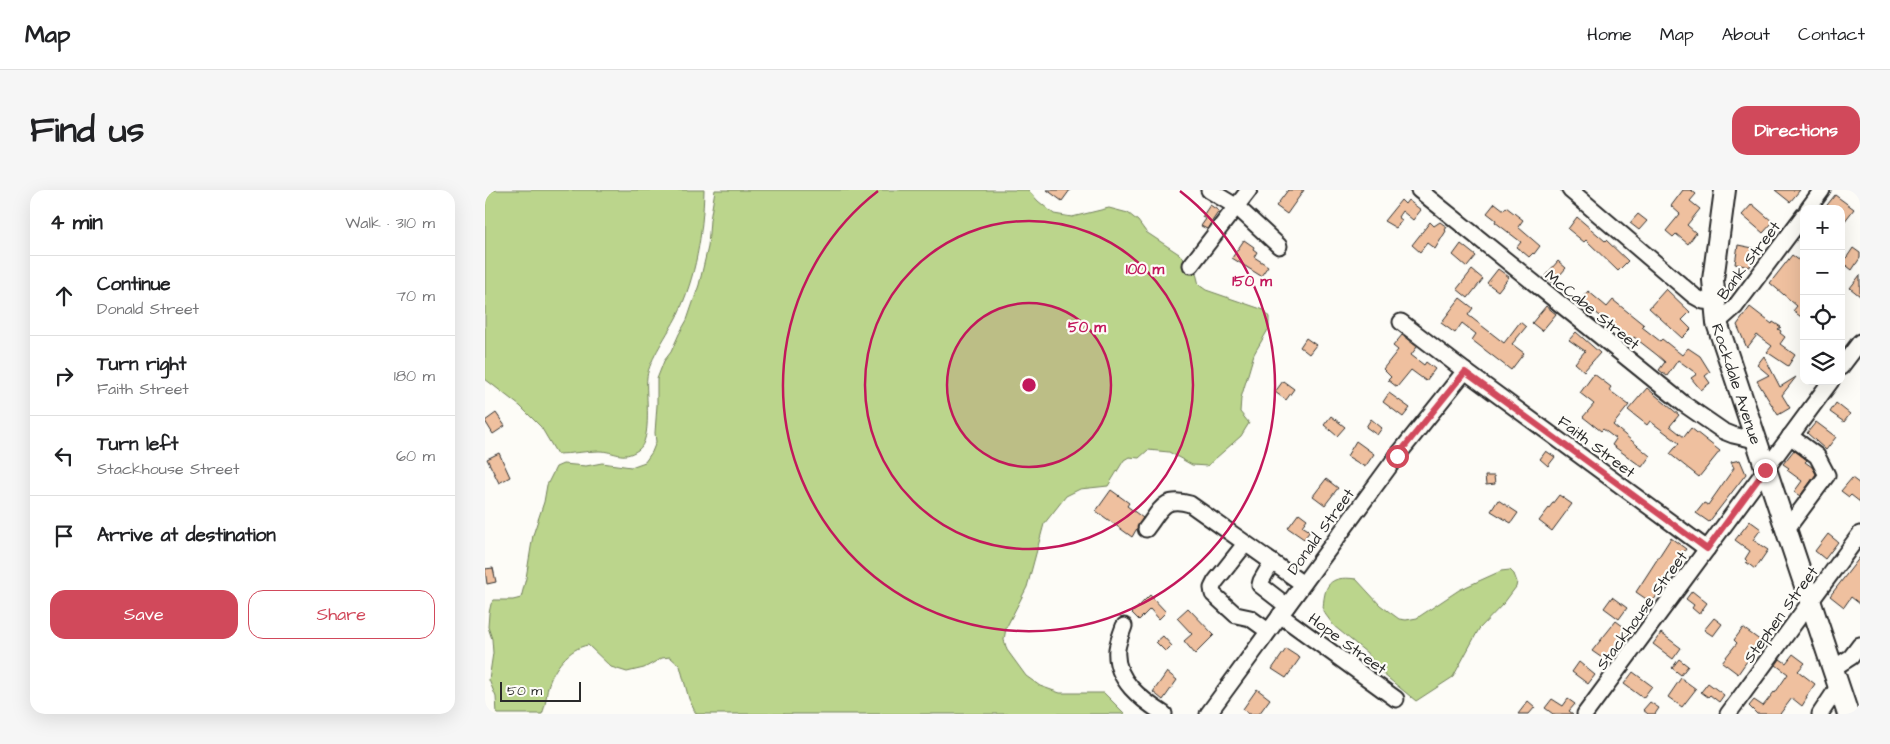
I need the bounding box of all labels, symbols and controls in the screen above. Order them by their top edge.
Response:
text: Map [25,18,70,52]
text: Home [1587,22,1632,47]
text: Map [1660,22,1694,47]
text: About [1722,22,1770,47]
text: Contact [1798,22,1865,47]
text: Find us [30,106,144,155]
button: Directions [1732,106,1860,155]
map controls [1800,205,1845,385]
button: + [1800,205,1845,250]
text: 4 min [50,208,103,237]
text: Walk · 310 m [345,212,435,234]
street label: Bank Street [1712,216,1786,304]
button: − [1800,250,1845,295]
text: 100 m [1126,259,1165,280]
street label: McCabe Street [1540,265,1645,355]
text: Continue [97,271,171,298]
text: 150 m [1232,271,1272,292]
icon: ahead [50,282,78,310]
text: 70 m [396,285,435,307]
button: locate [1800,295,1845,340]
text: Donald Street [97,298,199,320]
text: 50 m [1068,317,1106,338]
street label: Rockdale Avenue [1706,321,1767,448]
button: layers [1800,340,1845,385]
text: Turn right [97,351,186,378]
icon: right [50,362,78,390]
text: 180 m [394,365,435,387]
centre of rings [1020,376,1038,394]
text: Faith Street [97,378,189,400]
street label: Faith Street [1553,410,1640,484]
text: Turn left [97,431,178,458]
icon: left [50,442,78,470]
text: 60 m [396,445,435,467]
route start [1386,445,1409,468]
text: Stackhouse Street [97,458,239,480]
route end [1754,459,1777,482]
street label: Donald Street [1282,483,1360,579]
icon: arrive [50,522,78,550]
text: Arrive at destination [97,522,276,549]
street label: Stackhouse Street [1591,546,1693,675]
street label: Stephen Street [1738,561,1824,667]
button: Save [50,590,238,639]
button: Share [248,590,435,639]
street label: Hope Street [1304,608,1392,680]
scale bar [500,679,581,702]
text: 50 m [507,681,542,701]

